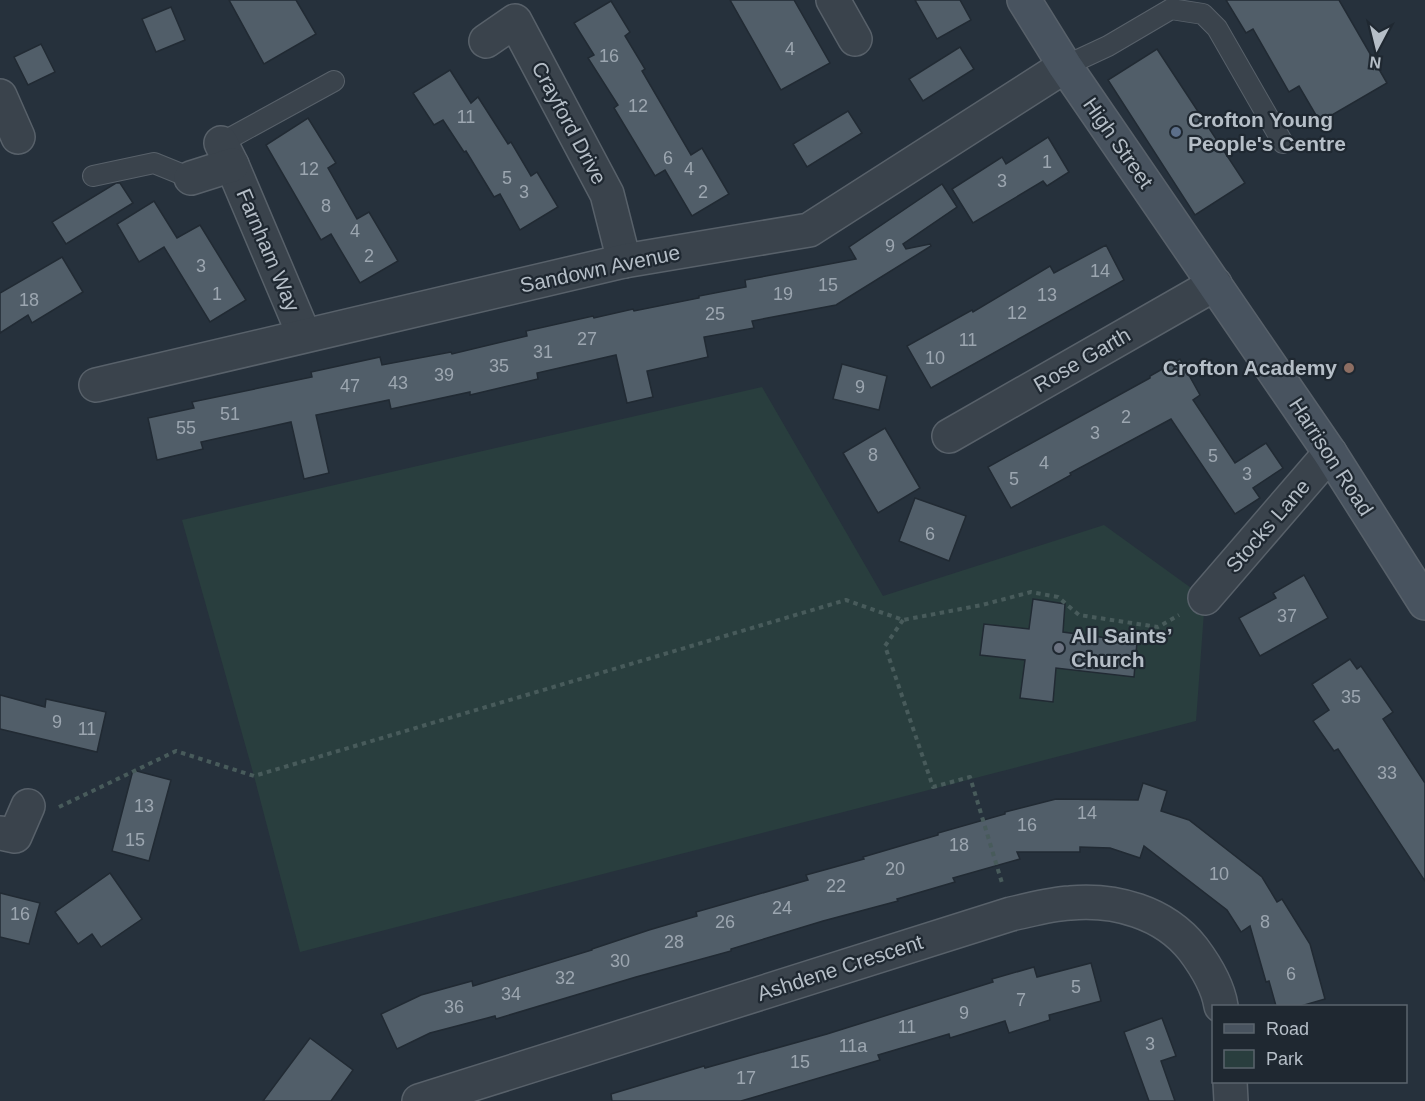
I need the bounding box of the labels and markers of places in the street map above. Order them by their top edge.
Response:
place label: Crofton Young People's Centre [1188,108,1346,155]
marker: Crofton Young People's Centre [1169,125,1183,139]
place label: Crofton Academy [1163,356,1337,379]
marker: Crofton Academy [1342,361,1356,375]
place label: All Saints’ Church [1071,624,1173,671]
marker: All Saints’ Church [1052,641,1066,655]

